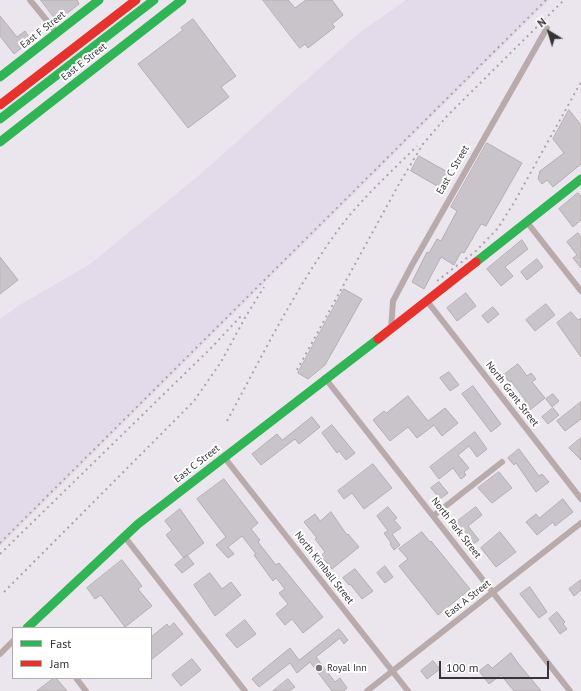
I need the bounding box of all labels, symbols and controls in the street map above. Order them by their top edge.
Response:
street label: East F Street [18,9,68,51]
north arrow [529,12,569,52]
text: N [534,15,549,30]
street label: East E Street [59,41,109,83]
street label: East C Street [434,143,472,197]
street label: North Grant Street [483,359,541,429]
street label: East C Street [172,442,222,486]
street label: North Park Street [429,495,483,561]
street label: North Kimball Street [292,529,356,607]
street label: East A Street [443,577,493,621]
legend [12,627,152,679]
text: Fast [50,636,71,651]
scale bar [441,653,551,679]
text: Jam [50,656,69,671]
text: 100 m [446,660,479,675]
place label: Royal Inn [327,662,367,674]
marker: Royal Inn [314,663,324,673]

